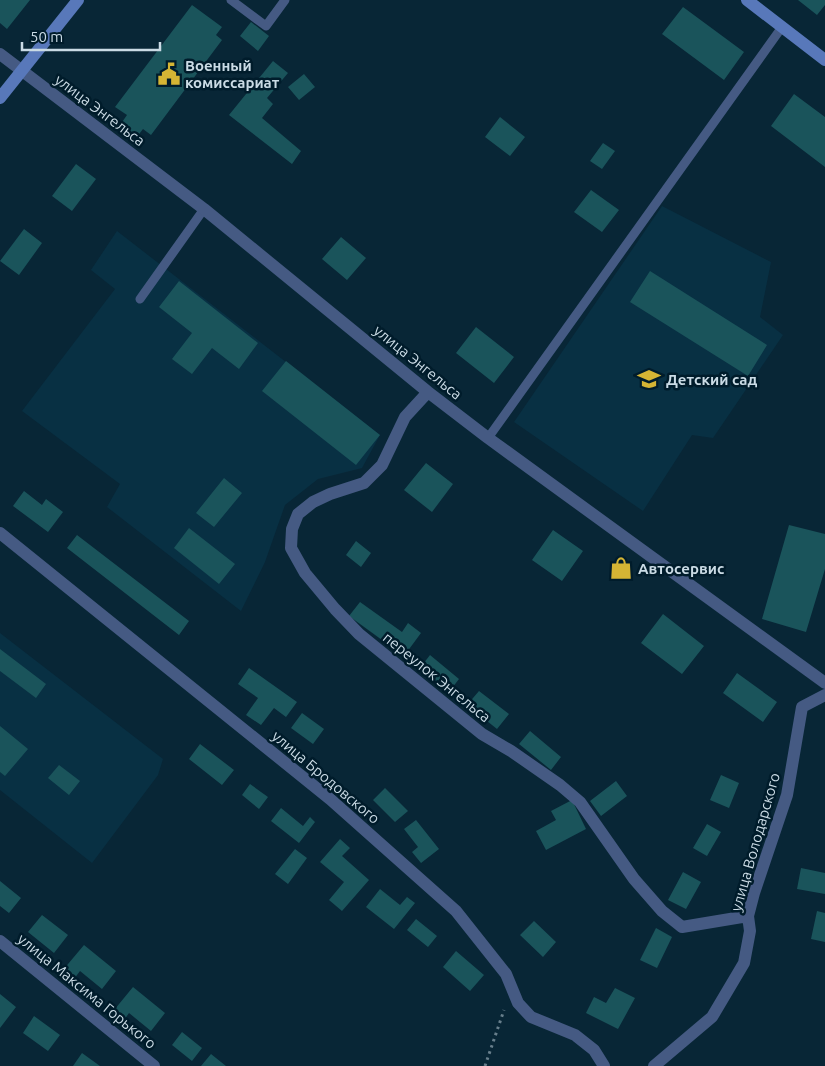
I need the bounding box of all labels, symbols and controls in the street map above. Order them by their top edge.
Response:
scale bar [22,20,160,52]
text: 50 m [30,28,63,45]
place label: Военный комиссариат [185,57,280,91]
public building icon: Военный комиссариат [156,61,182,87]
street label: улица Энгельса [52,71,148,149]
street label: улица Энгельса [371,321,465,403]
school or university icon: Детский сад [636,366,662,392]
place label: Детский сад [666,371,757,388]
shop icon: Автосервис [608,555,634,581]
place label: Автосервис [638,560,724,577]
street label: переулок Энгельса [380,628,494,726]
street label: улица Бродовского [269,727,383,827]
street label: улица Володарского [727,771,783,913]
street label: улица Максима Горького [14,930,160,1052]

